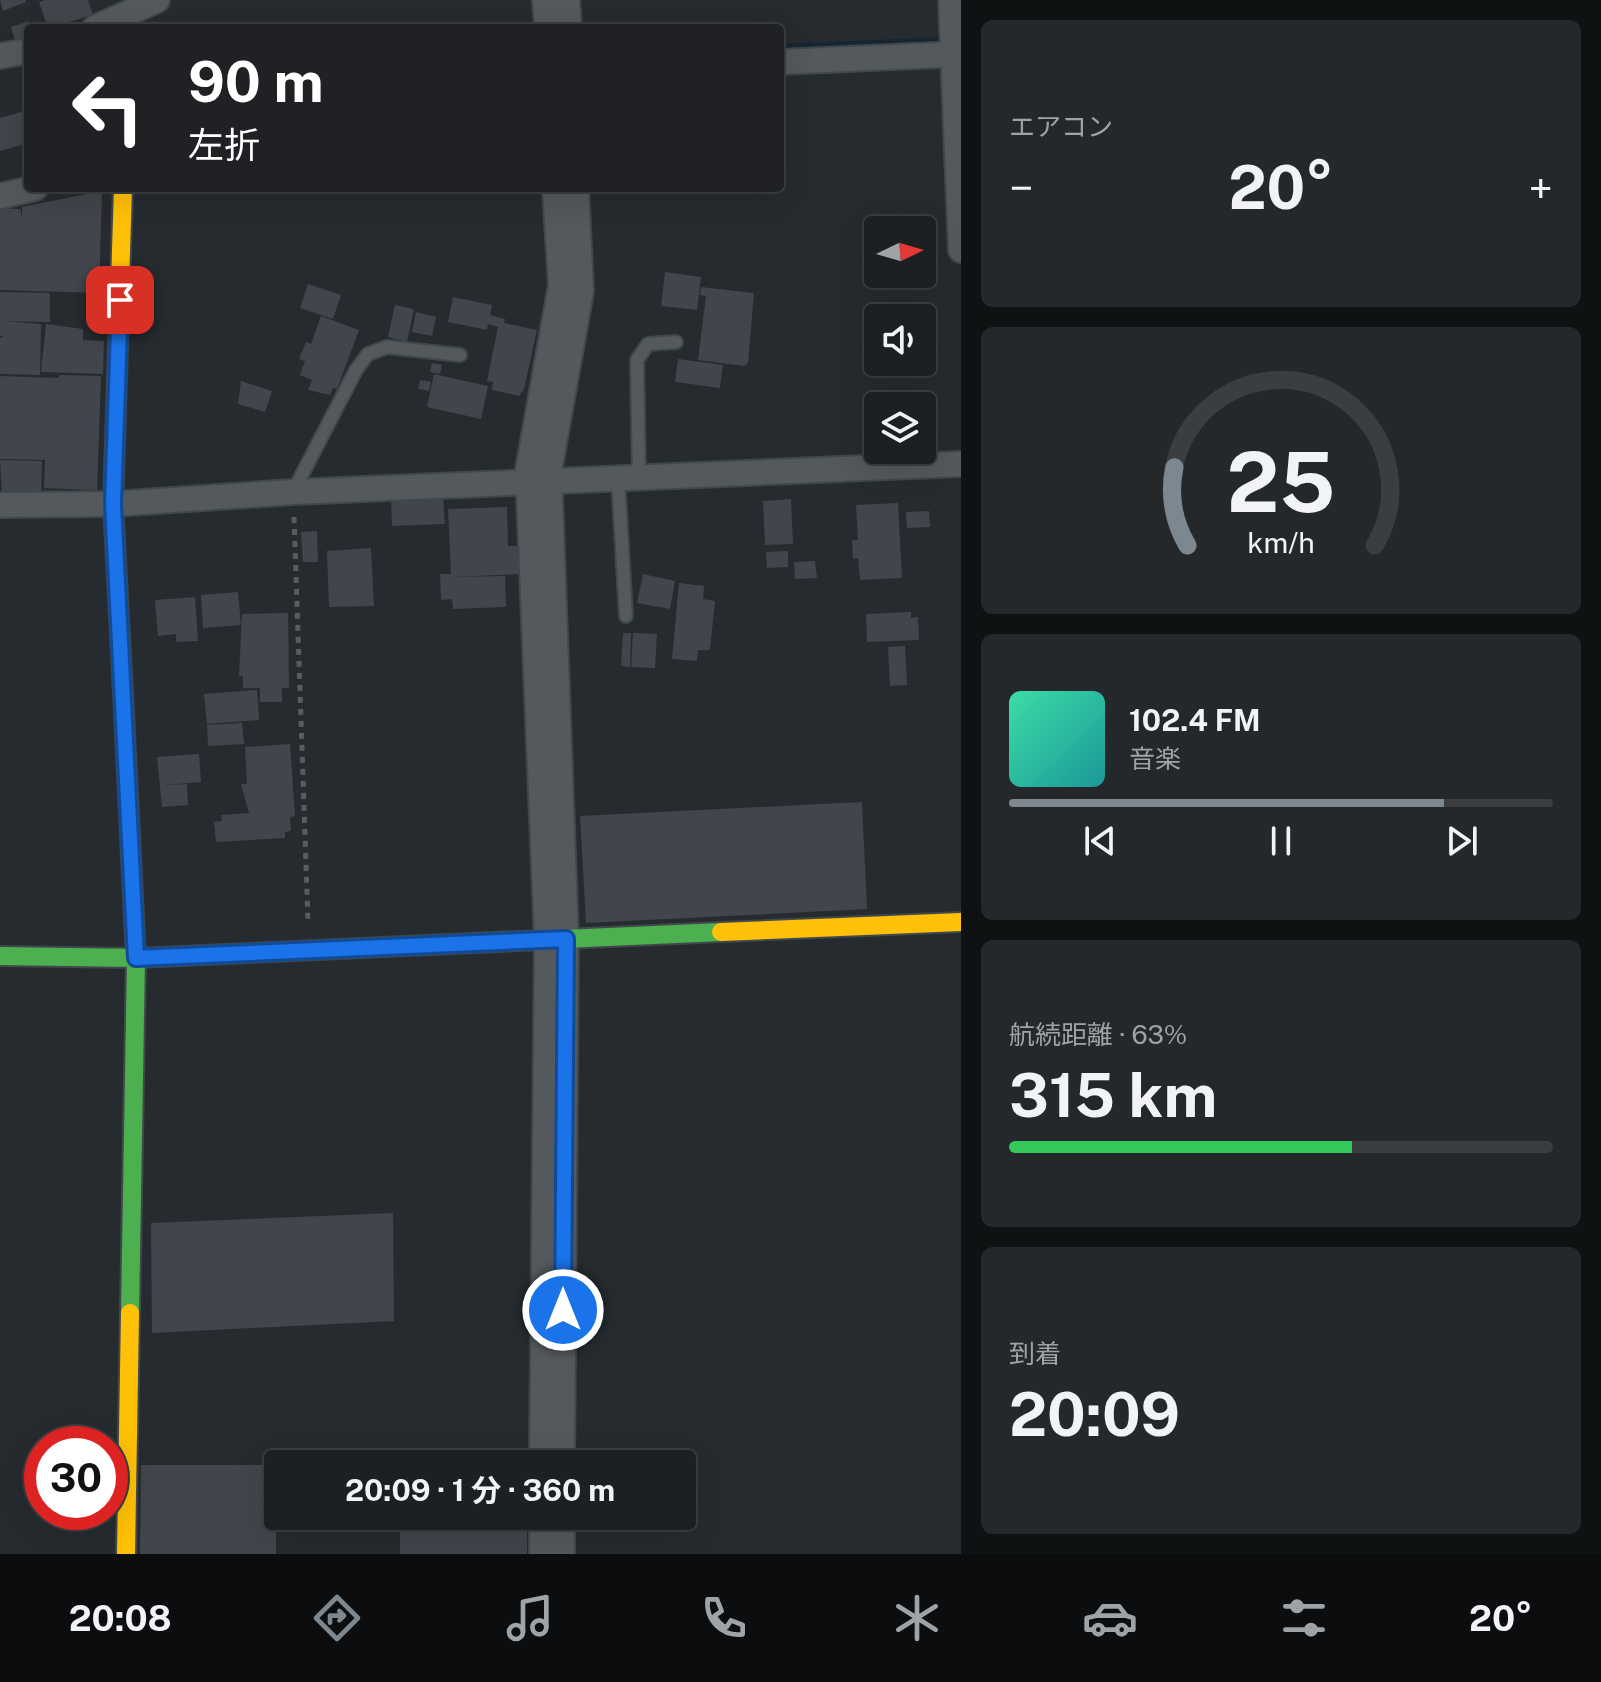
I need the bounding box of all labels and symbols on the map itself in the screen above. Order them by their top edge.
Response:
north arrow [864,216,936,288]
pin [86,266,154,334]
position arrow [521,1268,605,1352]
speed limit sign: 30 [24,1426,128,1530]

